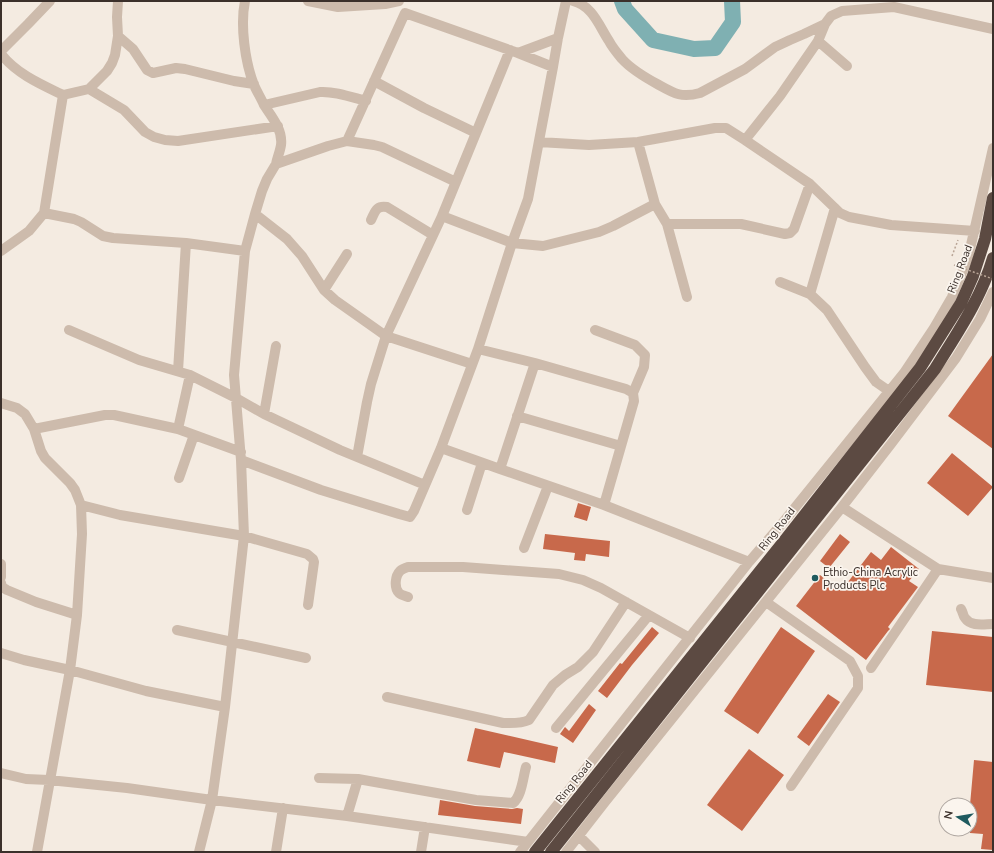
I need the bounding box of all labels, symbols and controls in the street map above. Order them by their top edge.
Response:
street label: Ring Road [944,242,976,296]
street label: Ring Road [755,504,799,554]
place label: Ethio-China Acrylic Products Plc [823,565,918,593]
marker: Ethio-China Acrylic Products Plc [810,573,820,583]
street label: Ring Road [552,757,596,807]
north arrow [938,797,978,837]
text: N [941,809,957,821]

